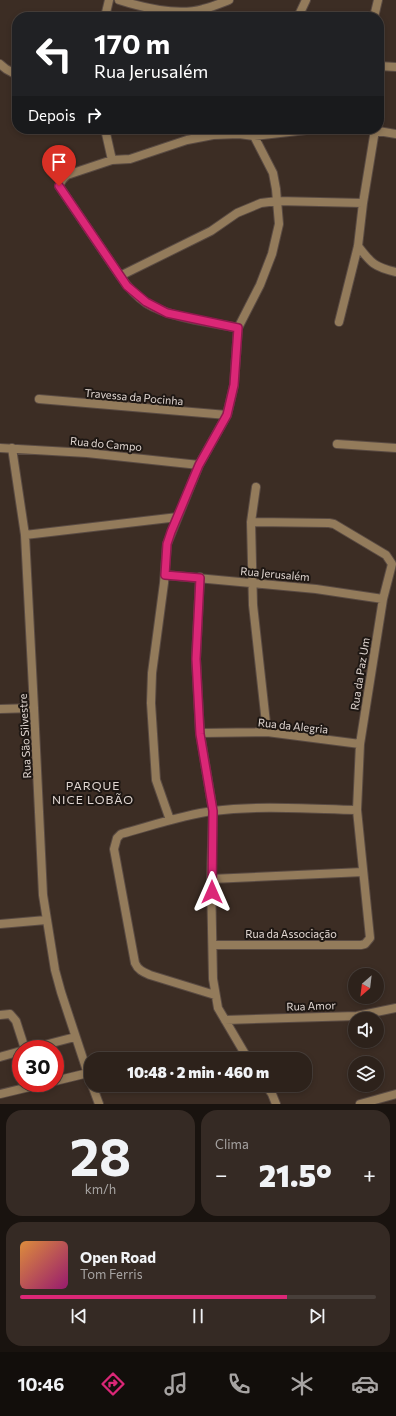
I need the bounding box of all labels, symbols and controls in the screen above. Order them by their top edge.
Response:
text: 170 m [94,26,170,60]
icon: left [28,28,80,80]
text: Rua Jerusalém [94,60,208,82]
icon: right [83,104,105,126]
text: Depois [28,106,75,124]
pin [42,145,76,186]
icon: arrive [48,151,70,173]
street label: Travessa da Pocinha [84,386,184,407]
street label: Rua do Campo [69,434,143,453]
street label: Rua Jerusalém [240,564,310,584]
street label: Rua da Paz Um [347,637,372,711]
street label: Rua São Silvestre [16,693,33,779]
street label: Rua da Alegria [257,715,329,736]
district label: PARQUE NICE LOBÃO [52,778,134,806]
position arrow [191,871,233,913]
street label: Rua da Associação [245,927,337,940]
north arrow [348,968,384,1004]
map controls [348,968,384,1092]
street label: Rua Amor [286,998,337,1013]
button: sound [348,1012,384,1048]
speed limit sign: 30 [12,1040,64,1092]
button: layers [348,1056,384,1092]
text: 10:48 · 2 min · 460 m [127,1063,269,1081]
text: 28 [70,1123,131,1187]
text: Clima [215,1136,249,1152]
text: 21.5° [259,1156,332,1193]
text: − [215,1161,228,1188]
text: + [363,1161,376,1188]
text: km/h [85,1181,116,1197]
text: Open Road [80,1248,156,1266]
text: Tom Ferris [80,1266,143,1282]
icon: previous [68,1305,90,1327]
icon: pause [187,1305,209,1327]
icon: next [306,1305,328,1327]
icon: directions [99,1370,127,1398]
icon: music [162,1370,190,1398]
icon: phone [225,1370,253,1398]
icon: climate [288,1370,316,1398]
icon: car [351,1370,379,1398]
text: 10:46 [17,1373,64,1395]

